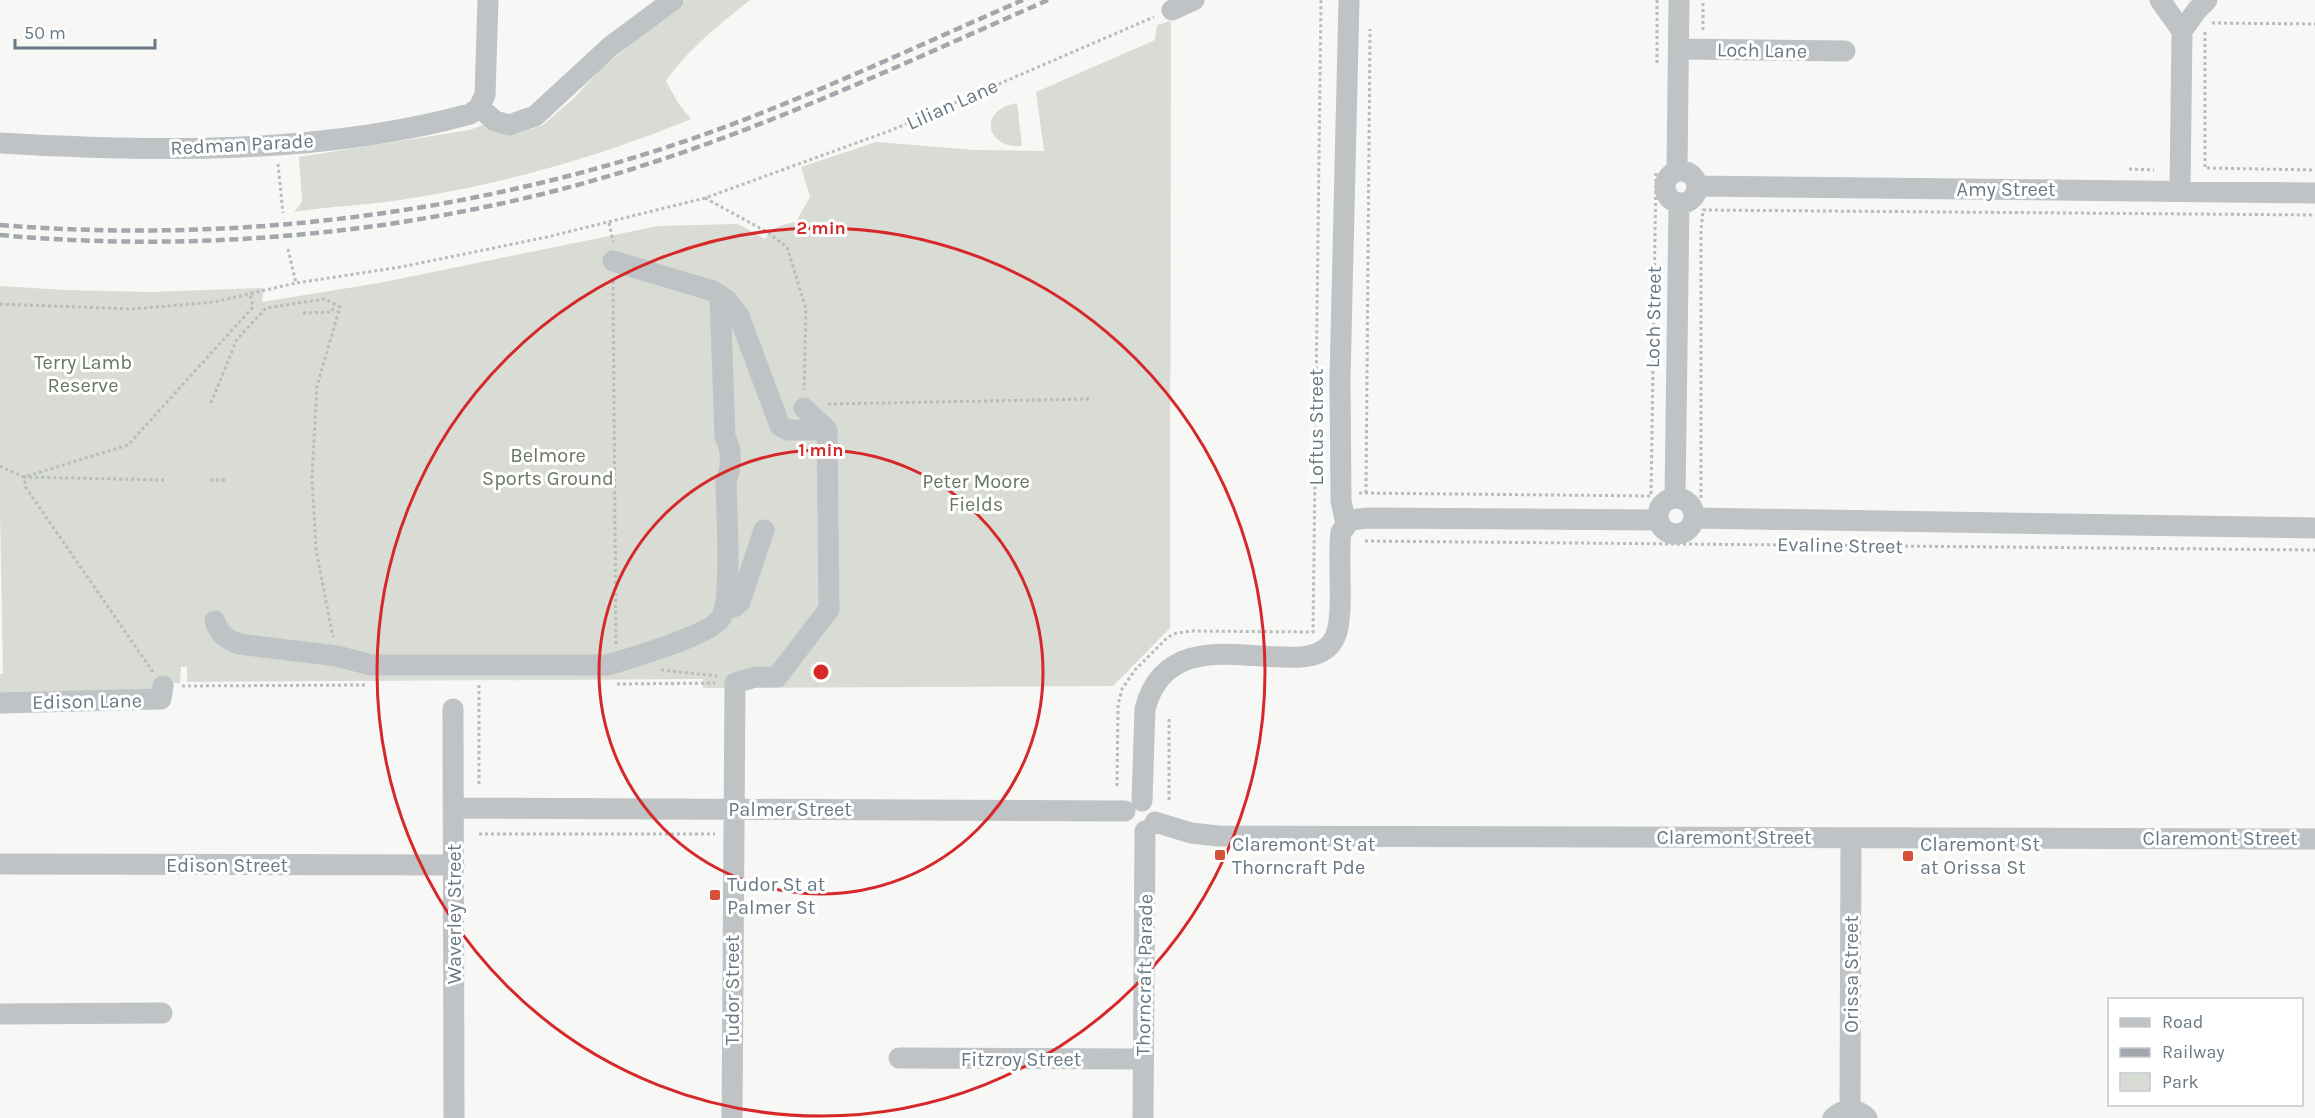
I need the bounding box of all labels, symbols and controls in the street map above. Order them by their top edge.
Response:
scale bar [15,12,154,50]
text: 50 m [24,22,66,44]
street label: Loch Lane [1717,38,1807,63]
street label: Lilian Lane [903,74,1001,135]
street label: Redman Parade [170,129,314,160]
street label: Amy Street [1956,178,2056,201]
text: 2 min [796,217,846,239]
street label: Loch Street [1641,265,1666,368]
park label: Terry Lamb Reserve [34,351,132,397]
street label: Loftus Street [1305,368,1328,485]
text: 1 min [798,439,844,461]
park label: Belmore Sports Ground [482,444,614,490]
park label: Peter Moore Fields [922,470,1030,516]
street label: Evaline Street [1777,533,1904,558]
centre of rings [811,662,831,682]
street label: Edison Lane [32,689,142,714]
street label: Palmer Street [728,798,852,821]
street label: Claremont Street [1656,826,1812,849]
street label: Claremont Street [2142,827,2298,850]
place label: Claremont St at Thorncraft Pde [1232,833,1376,879]
place label: Claremont St at Orissa St [1920,833,2040,879]
street label: Waverley Street [443,843,466,984]
marker: Claremont St at Thorncraft Pde [1213,848,1227,862]
marker: Claremont St at Orissa St [1901,849,1915,863]
street label: Edison Street [166,854,289,877]
place label: Tudor St at Palmer St [727,873,826,919]
marker: Tudor St at Palmer St [708,888,722,902]
street label: Thorncraft Parade [1132,894,1157,1056]
street label: Orissa Street [1840,915,1863,1033]
street label: Tudor Street [721,934,744,1045]
legend [2108,998,2303,1106]
text: Road [2162,1011,2203,1033]
text: Railway [2162,1041,2225,1063]
street label: Fitzroy Street [961,1048,1082,1071]
text: Park [2162,1071,2199,1093]

